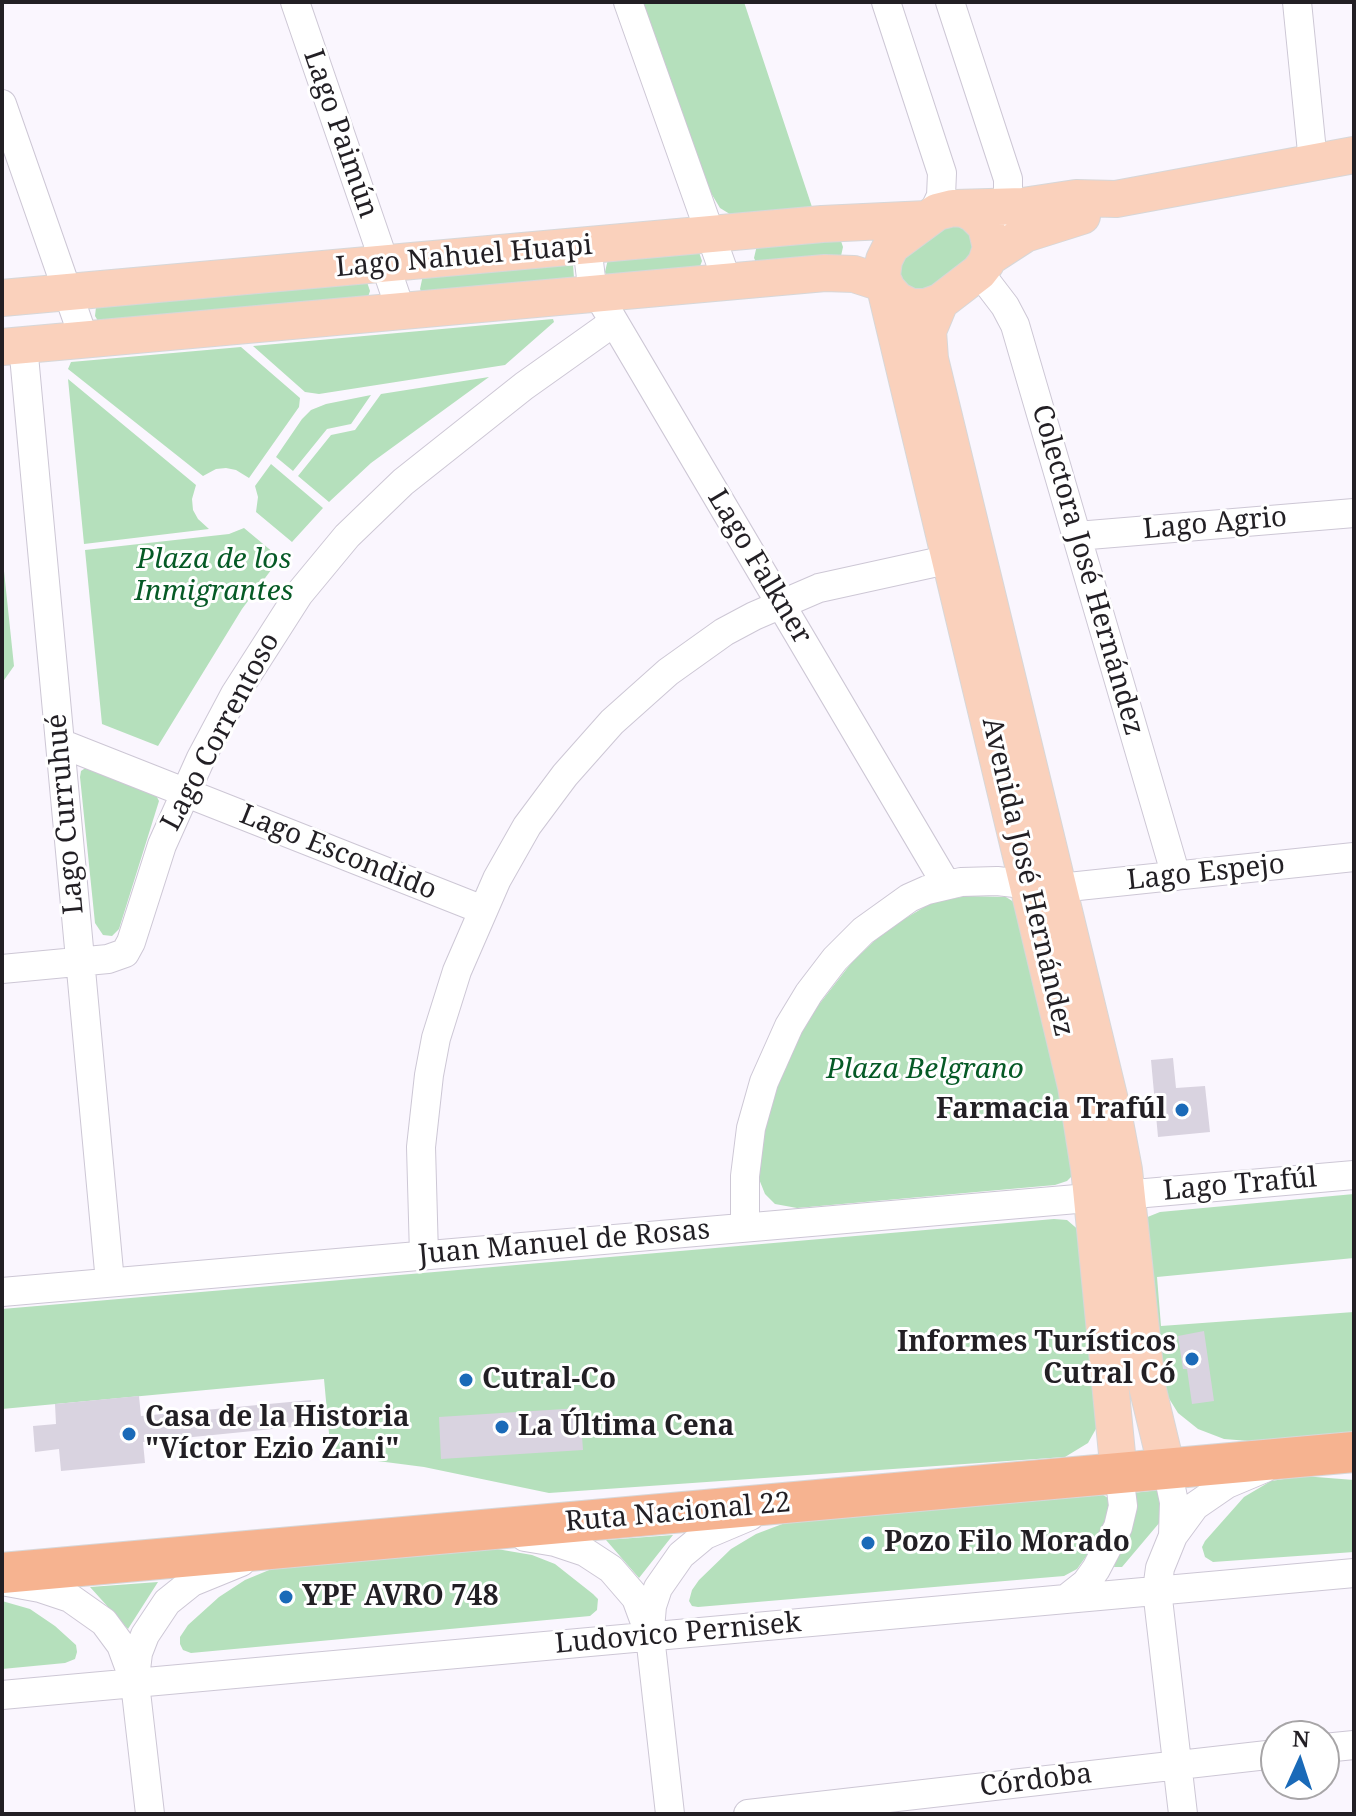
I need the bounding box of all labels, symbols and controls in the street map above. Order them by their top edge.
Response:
street label: Lago Paimún [296,45,384,223]
street label: Lago Nahuel Huapi [334,229,594,285]
street label: Colectora José Hernández [1024,401,1150,739]
street label: Lago Falkner [700,484,818,650]
street label: Lago Agrio [1142,501,1288,547]
park label: Plaza de los Inmigrantes [135,543,293,609]
street label: Lago Correntoso [155,627,287,837]
street label: Lago Curruhué [40,712,92,916]
street label: Avenida José Hernández [974,714,1080,1040]
street label: Lago Escondido [235,798,441,908]
street label: Lago Espejo [1125,848,1287,898]
park label: Plaza Belgrano [826,1053,1024,1087]
place label: Farmacia Trafúl [936,1093,1166,1127]
marker: Farmacia Trafúl [1173,1101,1191,1119]
street label: Lago Trafúl [1162,1162,1318,1208]
street label: Juan Manuel de Rosas [417,1214,711,1272]
place label: Informes Turísticos Cutral Có [897,1326,1176,1392]
marker: Informes Turísticos Cutral Có [1183,1350,1201,1368]
place label: Cutral-Co [482,1363,616,1397]
marker: Cutral-Co [457,1371,475,1389]
place label: Casa de la Historia "Víctor Ezio Zani" [145,1401,410,1467]
place label: La Última Cena [518,1410,734,1444]
marker: La Última Cena [493,1418,511,1436]
marker: Casa de la Historia "Víctor Ezio Zani" [120,1425,138,1443]
street label: Ruta Nacional 22 [564,1486,792,1540]
place label: Pozo Filo Morado [884,1526,1130,1560]
marker: Pozo Filo Morado [859,1534,877,1552]
place label: YPF AVRO 748 [302,1580,498,1614]
marker: YPF AVRO 748 [277,1588,295,1606]
street label: Ludovico Pernisek [553,1606,803,1662]
north arrow [1260,1720,1340,1800]
text: N [1292,1723,1311,1753]
street label: Córdoba [978,1757,1094,1805]

